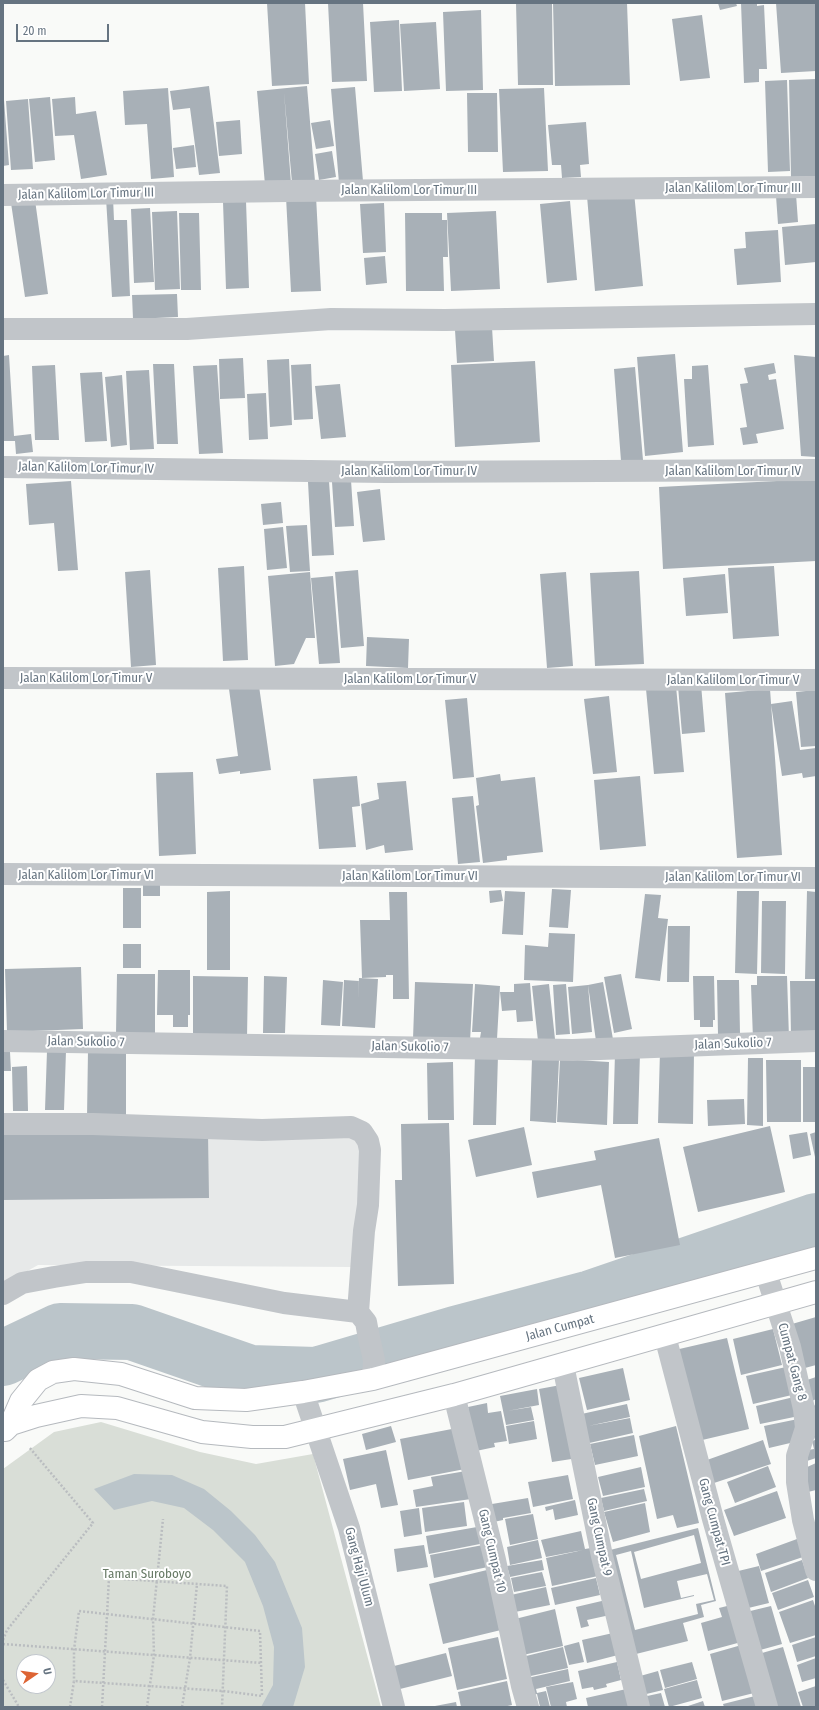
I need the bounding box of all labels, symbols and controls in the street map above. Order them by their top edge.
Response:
scale bar [18,16,111,42]
text: 20 m [23,24,47,38]
street label: Jalan Kalilom Lor Timur III [665,180,801,196]
street label: Jalan Kalilom Lor Timur III [341,182,477,198]
street label: Jalan Kalilom Lor Timur III [18,185,154,203]
street label: Jalan Kalilom Lor Timur IV [18,459,154,477]
street label: Jalan Kalilom Lor Timur IV [341,463,477,479]
street label: Jalan Kalilom Lor Timur IV [665,463,801,479]
street label: Jalan Kalilom Lor Timur V [20,670,152,686]
street label: Jalan Kalilom Lor Timur V [344,671,476,687]
street label: Jalan Kalilom Lor Timur V [667,672,799,688]
street label: Jalan Kalilom Lor Timur VI [18,867,154,883]
street label: Jalan Kalilom Lor Timur VI [342,868,478,884]
street label: Jalan Kalilom Lor Timur VI [665,869,801,885]
street label: Jalan Sukolio 7 [47,1034,125,1050]
street label: Jalan Sukolio 7 [694,1035,772,1053]
street label: Jalan Sukolio 7 [371,1039,449,1055]
street label: Jalan Cumpat [524,1311,596,1345]
street label: Cumpat Gang 8 [774,1321,810,1403]
street label: Gang Cumpat TPI [695,1477,733,1567]
street label: Gang Cumpat 9 [583,1496,615,1578]
street label: Gang Cumpat 10 [475,1508,509,1594]
street label: Gang Haji Ulum [341,1526,377,1608]
park label: Taman Suroboyo [103,1566,191,1582]
north arrow [16,1654,56,1694]
text: U [40,1667,54,1676]

